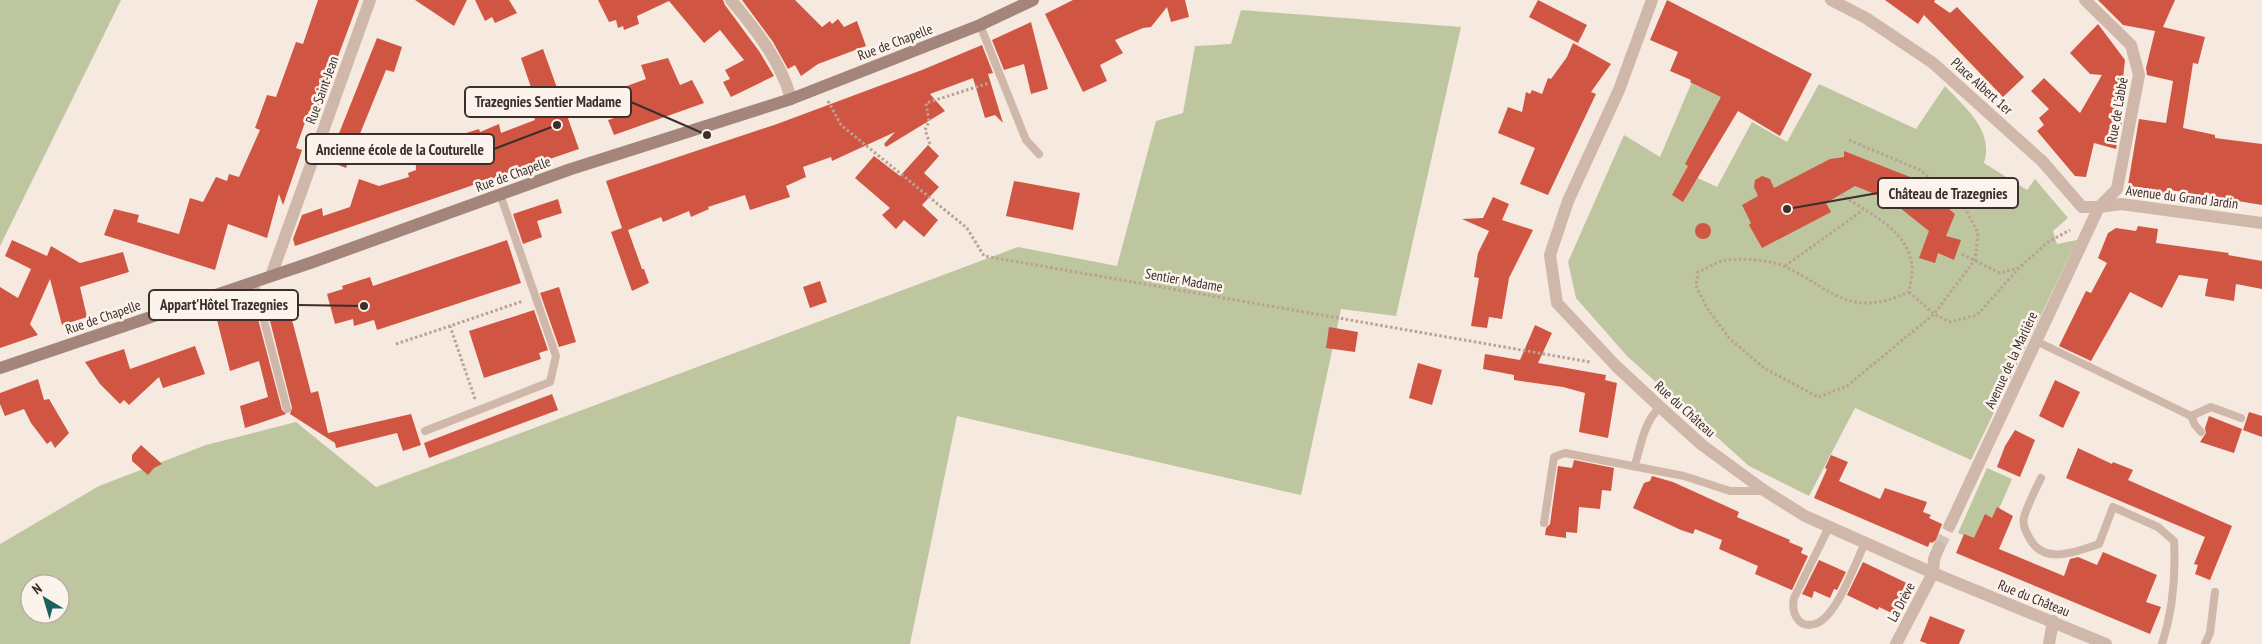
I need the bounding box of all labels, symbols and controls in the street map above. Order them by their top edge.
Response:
street label: Rue de Chapelle [855,19,935,65]
street label: Rue Saint-Jean [301,54,343,126]
street label: Place Albert 1er [1947,54,2017,119]
street label: Rue de L'abbé [2102,76,2132,144]
callout: Trazegnies Sentier Madame [465,87,631,117]
text: Trazegnies Sentier Madame [475,92,621,111]
callout: Ancienne école de la Couturelle [306,134,494,164]
text: Ancienne école de la Couturelle [315,140,484,159]
street label: Rue de Chapelle [473,152,553,196]
callout: Château de Trazegnies [1878,178,2018,208]
street label: Avenue du Grand Jardin [2125,181,2239,213]
text: Château de Trazegnies [1888,184,2008,203]
street label: Sentier Madame [1144,264,1224,296]
callout: Appart'Hôtel Trazegnies [149,290,298,320]
text: Appart'Hôtel Trazegnies [159,295,288,314]
street label: Rue de Chapelle [63,296,143,338]
street label: Avenue de la Marlière [1981,308,2041,411]
street label: Rue du Château [1651,377,1719,441]
north arrow [20,574,70,624]
street label: Rue du Château [1995,575,2073,621]
text: N [28,579,46,598]
street label: La Drève [1883,579,1919,625]

